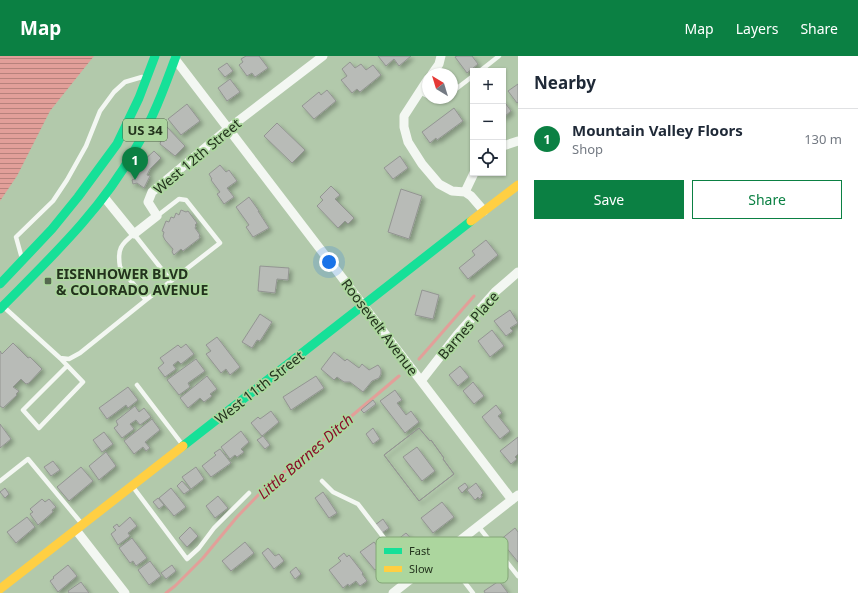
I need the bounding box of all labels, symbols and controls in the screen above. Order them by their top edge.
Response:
text: Map [20,15,61,41]
text: Map [685,19,714,38]
text: Layers [736,19,778,38]
text: Share [800,19,838,38]
north arrow [422,68,458,104]
map controls [470,68,506,176]
button: + [470,68,506,104]
text: Nearby [534,71,596,94]
button: − [470,104,506,140]
street label: West 12th Street [149,114,245,198]
road number: US 34 [123,119,167,141]
text: Mountain Valley Floors [572,120,743,140]
text: 1 [543,130,551,148]
text: 130 m [804,130,842,148]
button: locate [470,140,506,176]
text: Shop [572,140,603,158]
pin: 1 [122,147,148,180]
button: Save [534,180,684,219]
button: Share [692,180,842,219]
your location [319,252,339,272]
place label: EISENHOWER BLVD & COLORADO AVENUE [56,264,208,299]
street label: Roosevelt Avenue [337,275,423,379]
marker: EISENHOWER BLVD & COLORADO AVENUE [43,276,53,286]
street label: Barnes Place [433,287,503,363]
street label: West 11th Street [210,346,308,428]
water label: Little Barnes Ditch [253,409,357,503]
legend [376,537,508,583]
text: Fast [409,543,430,558]
text: Slow [409,561,433,576]

